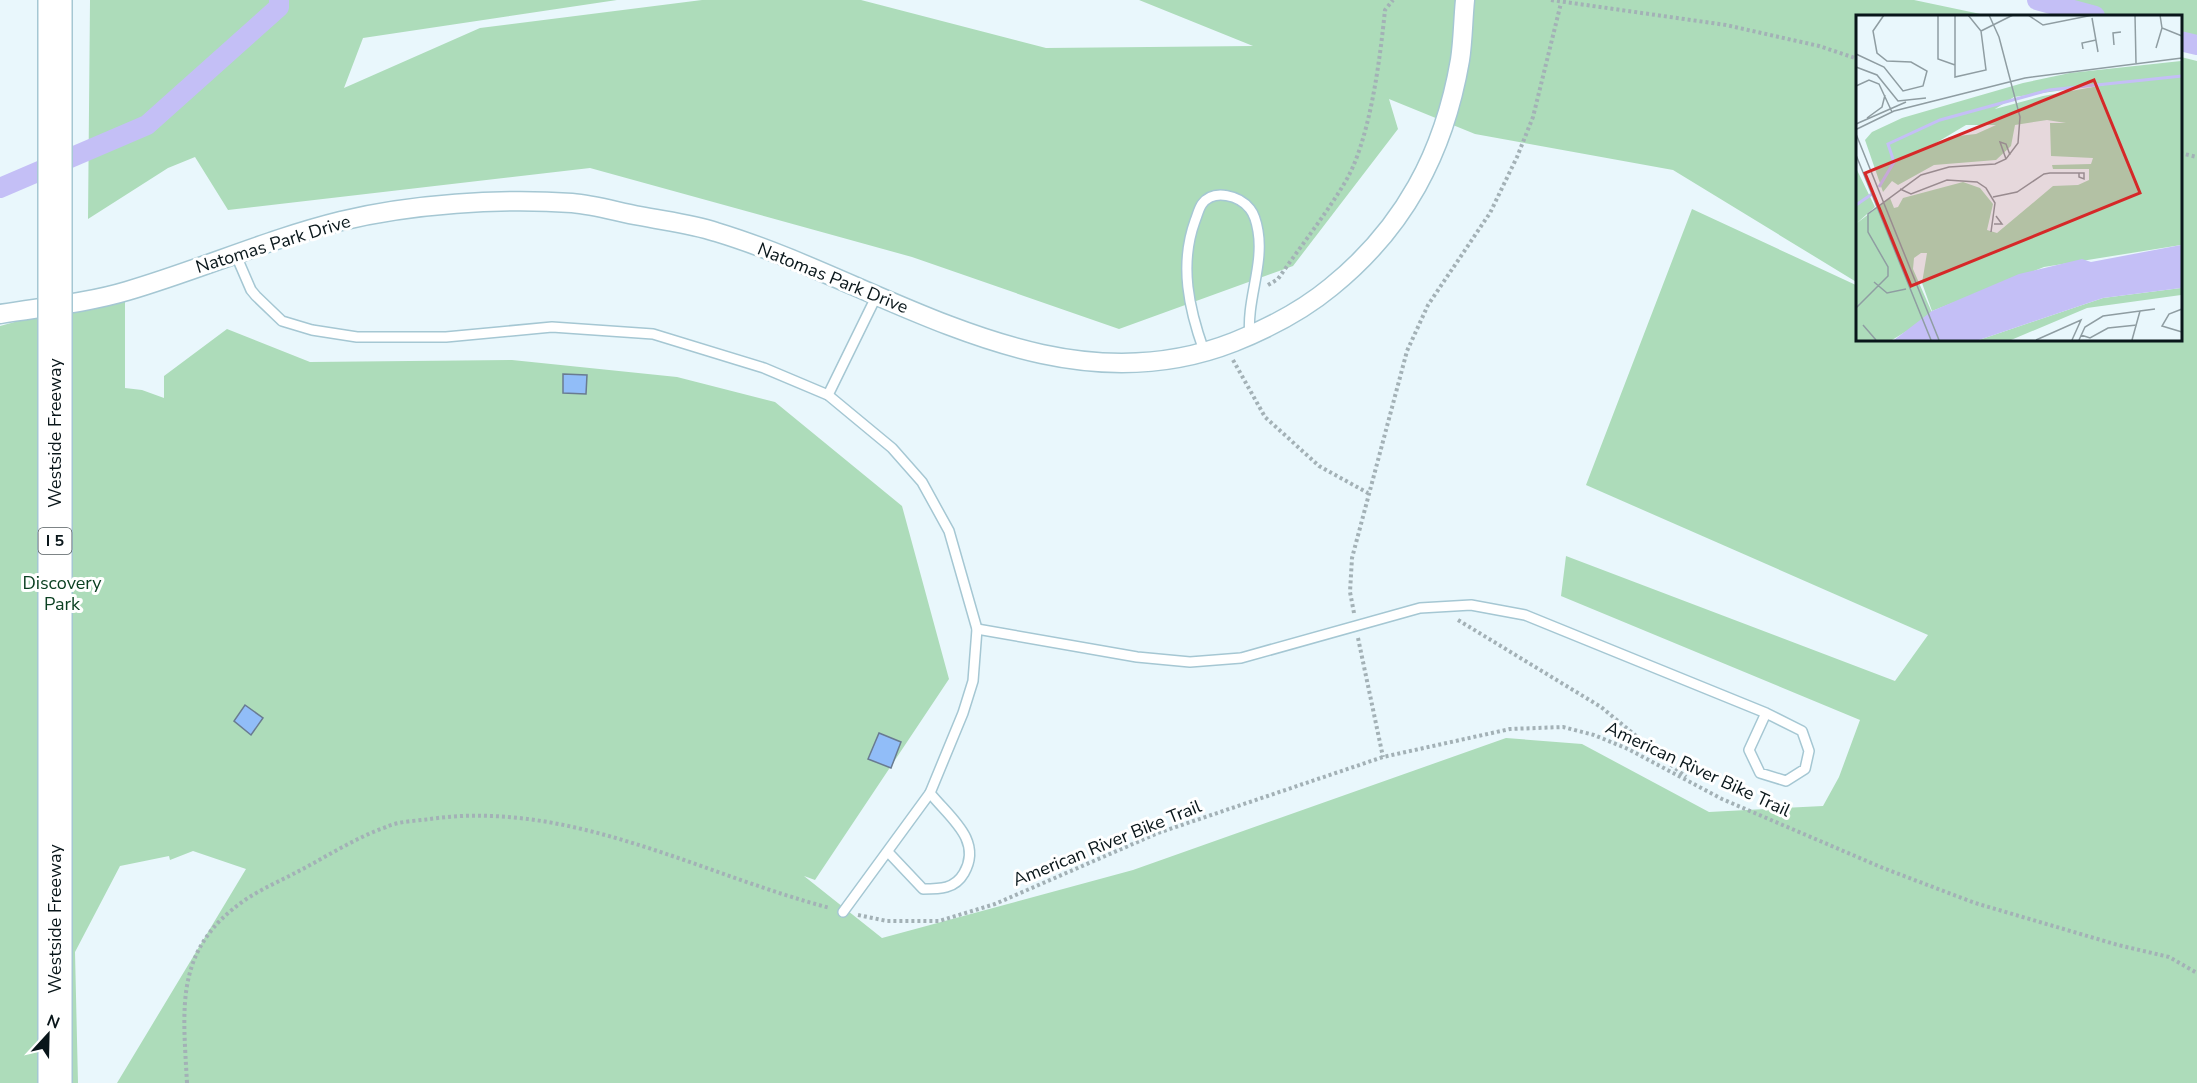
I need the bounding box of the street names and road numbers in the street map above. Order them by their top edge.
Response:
street label: Natomas Park Drive [193,209,353,279]
street label: Natomas Park Drive [754,237,912,319]
street label: Westside Freeway [43,358,67,508]
road number: I 5 [38,528,72,554]
street label: American River Bike Trail [1602,716,1795,823]
street label: American River Bike Trail [1009,794,1206,892]
street label: Westside Freeway [43,844,67,994]

